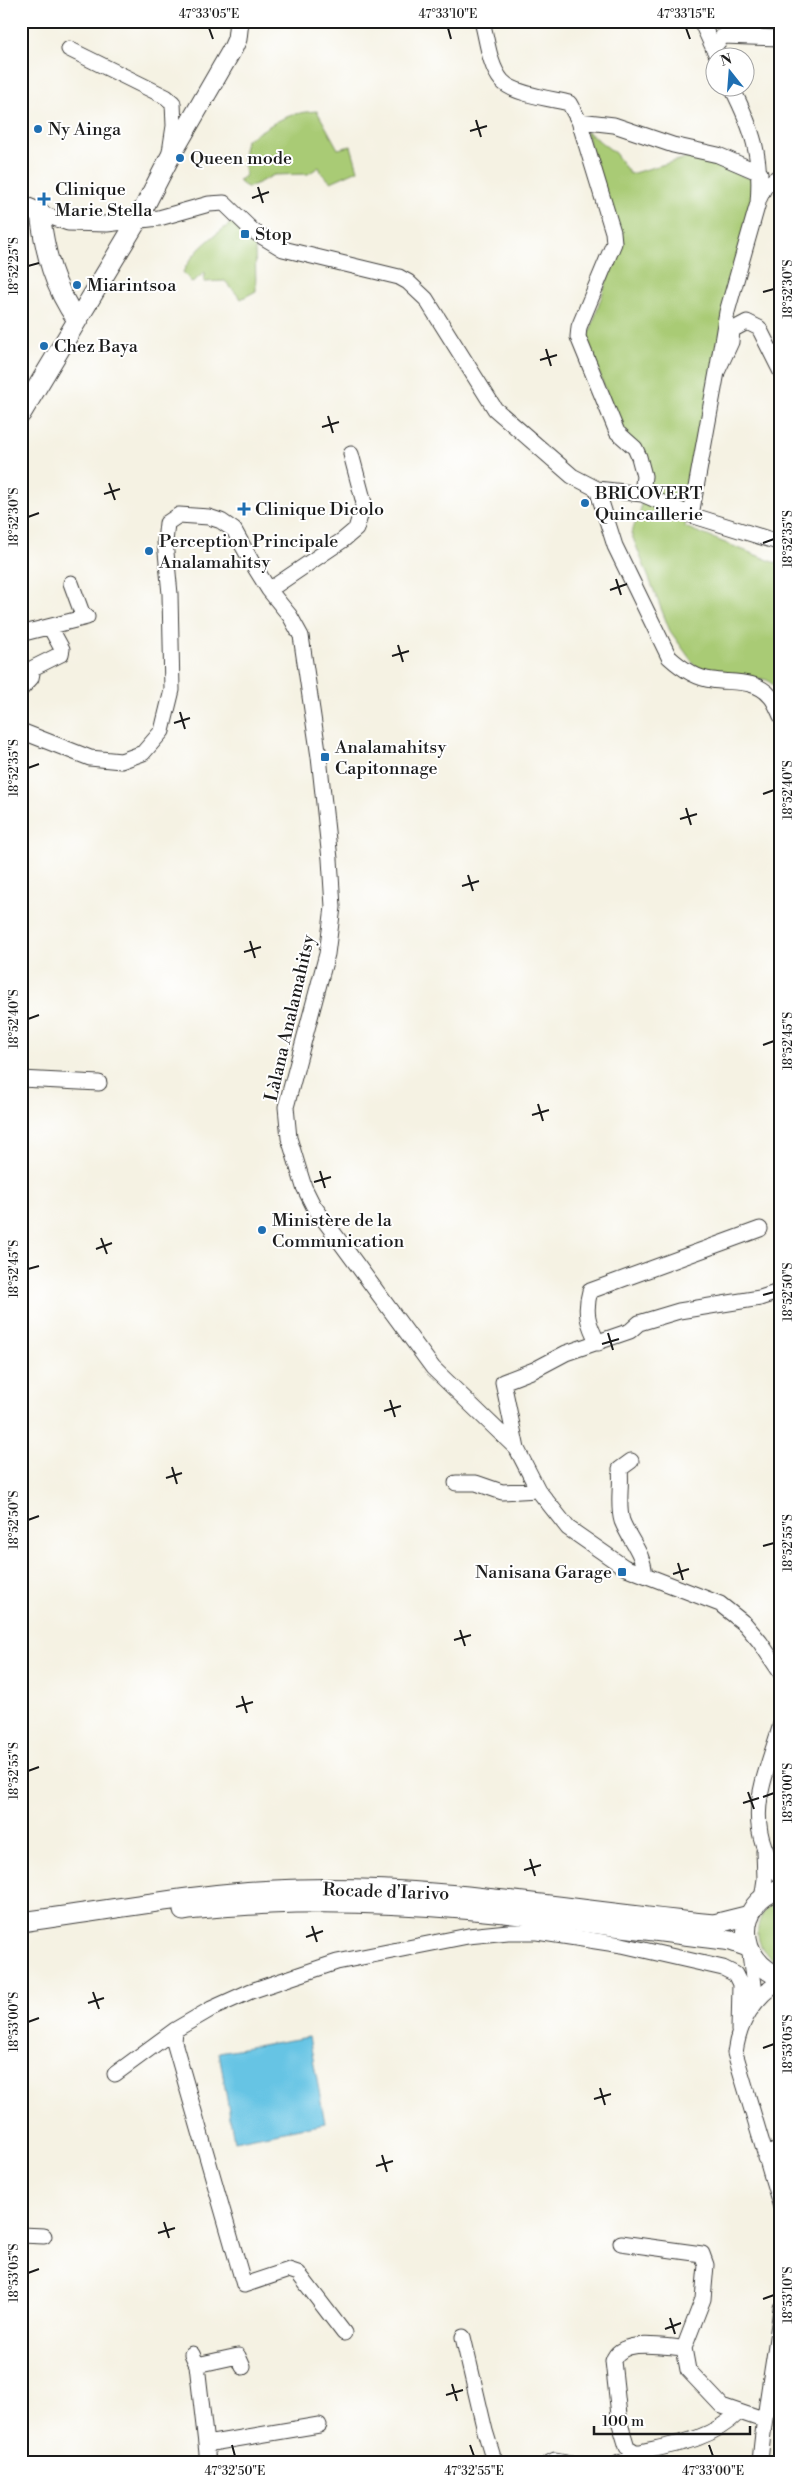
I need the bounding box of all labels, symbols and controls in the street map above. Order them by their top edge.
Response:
text: 47°33'05"E [179,7,239,22]
text: 47°33'10"E [419,7,477,22]
text: 47°33'15"E [657,7,715,22]
north arrow [704,48,754,98]
text: N [719,50,734,71]
place label: Ny Ainga [48,118,122,141]
marker: Ny Ainga [32,123,44,135]
place label: Queen mode [190,147,292,170]
marker: Queen mode [174,152,186,164]
place label: Clinique Marie Stella [55,178,153,222]
marker: Clinique Marie Stella [37,192,51,206]
place label: Stop [255,223,292,246]
marker: Stop [239,228,251,240]
text: 18°52'25"S [7,237,22,295]
text: 18°52'30"S [781,259,796,319]
place label: Miarintsoa [87,274,177,297]
marker: Miarintsoa [71,279,83,291]
place label: Chez Baya [54,335,139,358]
marker: Chez Baya [38,340,50,352]
place label: BRICOVERT Quincaillerie [594,482,703,526]
text: 18°52'30"S [7,487,22,547]
marker: BRICOVERT Quincaillerie [579,497,591,509]
place label: Clinique Dicolo [255,498,384,521]
marker: Clinique Dicolo [237,502,251,516]
text: 18°52'35"S [781,510,796,568]
place label: Perception Principale Analamahitsy [158,530,338,574]
marker: Perception Principale Analamahitsy [143,545,155,557]
place label: Analamahitsy Capitonnage [334,736,447,780]
text: 18°52'35"S [7,739,22,797]
marker: Analamahitsy Capitonnage [319,751,331,763]
text: 18°52'40"S [781,760,796,820]
street label: Làlana Analamahitsy [260,932,320,1104]
text: 18°52'40"S [7,989,22,1049]
text: 18°52'45"S [781,1012,796,1070]
place label: Ministère de la Communication [272,1209,405,1253]
marker: Ministère de la Communication [256,1224,268,1236]
text: 18°52'45"S [7,1240,22,1298]
text: 18°52'50"S [781,1262,796,1321]
text: 18°52'50"S [7,1490,22,1549]
text: 18°52'55"S [781,1514,796,1572]
place label: Nanisana Garage [475,1561,612,1584]
marker: Nanisana Garage [616,1566,628,1578]
text: 18°52'55"S [7,1742,22,1800]
text: 18°53'00"S [781,1763,796,1823]
street label: Rocade d'Iarivo [322,1878,450,1906]
text: 18°53'00"S [7,1992,22,2052]
text: 18°53'05"S [781,2015,796,2073]
text: 18°53'05"S [7,2244,22,2302]
text: 18°53'10"S [781,2266,796,2323]
scale bar [594,2404,751,2436]
text: 100 m [602,2412,644,2431]
text: 47°32'50"E [205,2464,265,2479]
text: 47°32'55"E [444,2464,504,2479]
text: 47°33'00"E [682,2464,744,2479]

